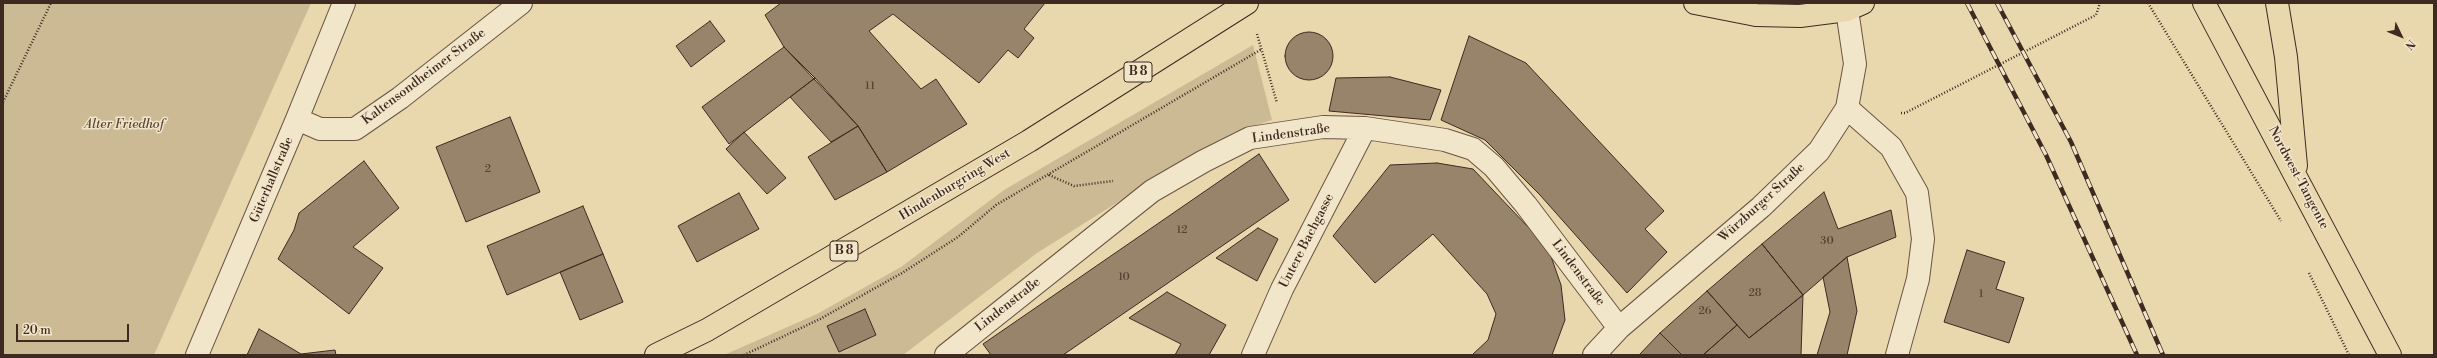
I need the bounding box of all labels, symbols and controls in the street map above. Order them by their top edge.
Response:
north arrow [2381,16,2421,56]
street label: Kaltensondheimer Straße [359,26,489,128]
text: N [2402,36,2418,52]
road number: B 8 [1124,62,1152,82]
house number: 11 [865,79,875,93]
park label: Alter Friedhof [84,117,164,133]
street label: Lindenstraße [1251,121,1331,147]
street label: Nordwest-Tangente [2264,124,2332,232]
street label: Güterhallstraße [247,135,297,225]
street label: Hindenburgring West [897,146,1013,224]
street label: Würzburger Straße [1716,160,1808,246]
house number: 2 [485,162,491,176]
street label: Untere Bachgasse [1276,191,1338,291]
house number: 12 [1176,223,1188,237]
house number: 30 [1820,234,1834,248]
street label: Lindenstraße [1548,237,1608,309]
road number: B 8 [830,241,858,261]
house number: 10 [1118,270,1130,284]
street label: Lindenstraße [972,275,1044,335]
house number: 28 [1748,286,1762,300]
house number: 1 [1979,287,1983,301]
house number: 26 [1699,304,1711,318]
scale bar [18,316,131,342]
text: 20 m [23,323,51,338]

